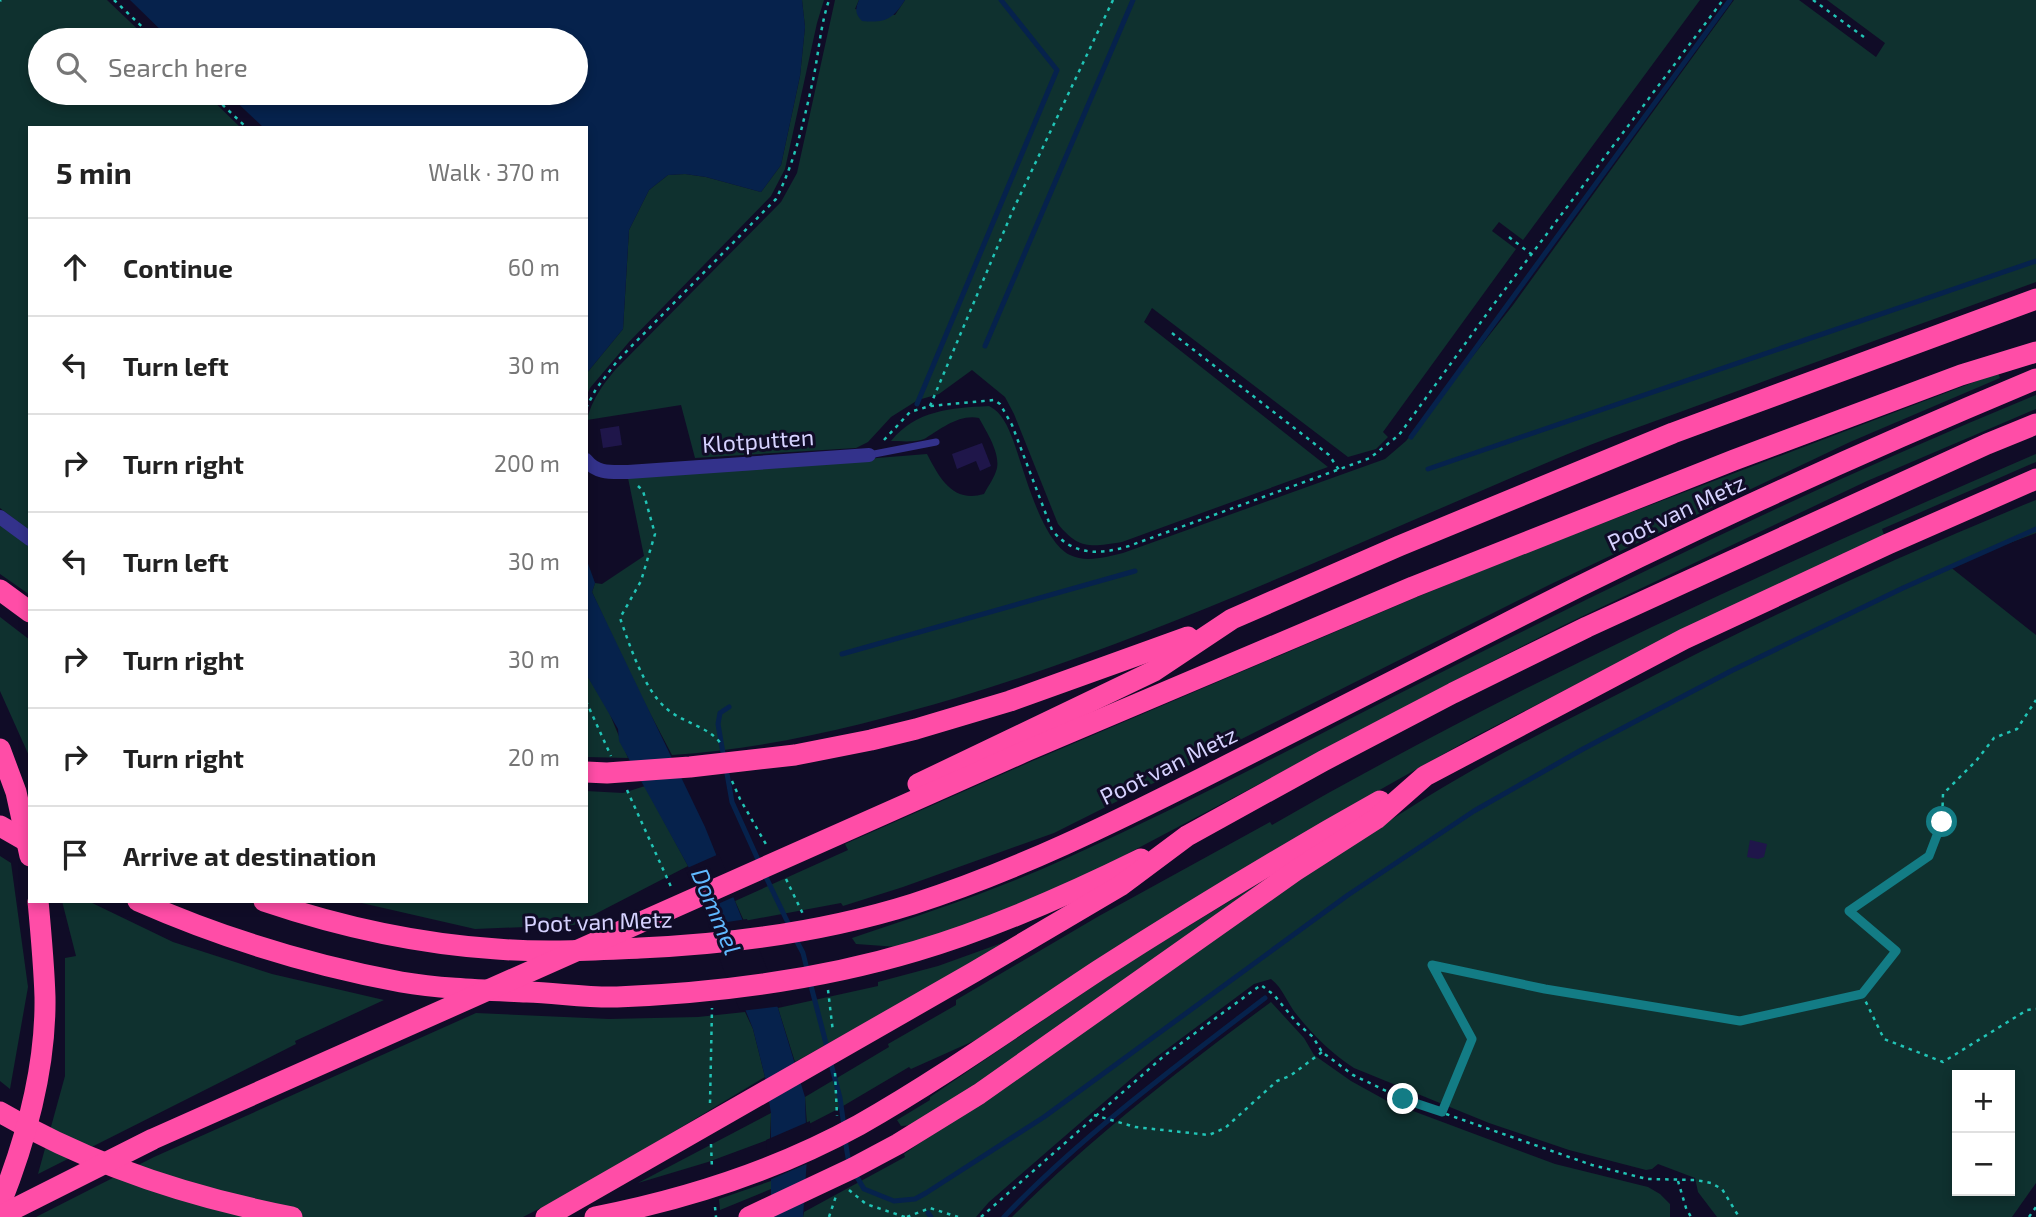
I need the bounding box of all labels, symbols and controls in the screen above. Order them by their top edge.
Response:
search box [28,28,588,105]
icon: search [52,48,90,86]
text: Search here [108,51,248,82]
text: 5 min [56,154,132,190]
text: Walk · 370 m [428,158,560,186]
icon: ahead [56,248,94,286]
text: Continue [123,252,233,283]
text: 60 m [508,253,560,281]
icon: left [56,346,94,384]
text: Turn left [123,350,229,381]
text: 30 m [508,351,560,379]
street label: Klotputten [701,422,815,458]
icon: right [56,444,94,482]
text: Turn right [123,448,244,479]
text: 200 m [494,449,560,477]
street label: Poot van Metz [1602,468,1750,556]
icon: left [56,542,94,580]
text: Turn left [123,546,229,577]
text: 30 m [508,547,560,575]
icon: right [56,640,94,678]
text: Turn right [123,644,244,675]
text: 30 m [508,645,560,673]
street label: Poot van Metz [1095,720,1241,810]
icon: right [56,738,94,776]
text: Turn right [123,742,244,773]
text: 20 m [508,743,560,771]
route start [1926,806,1957,837]
icon: arrive [56,836,94,874]
text: Arrive at destination [123,840,376,871]
water label: Dommel [686,863,748,959]
street label: Poot van Metz [523,904,673,938]
map controls [1952,1070,2015,1196]
button: + [1952,1070,2015,1133]
route end [1387,1083,1418,1114]
button: − [1952,1133,2015,1196]

